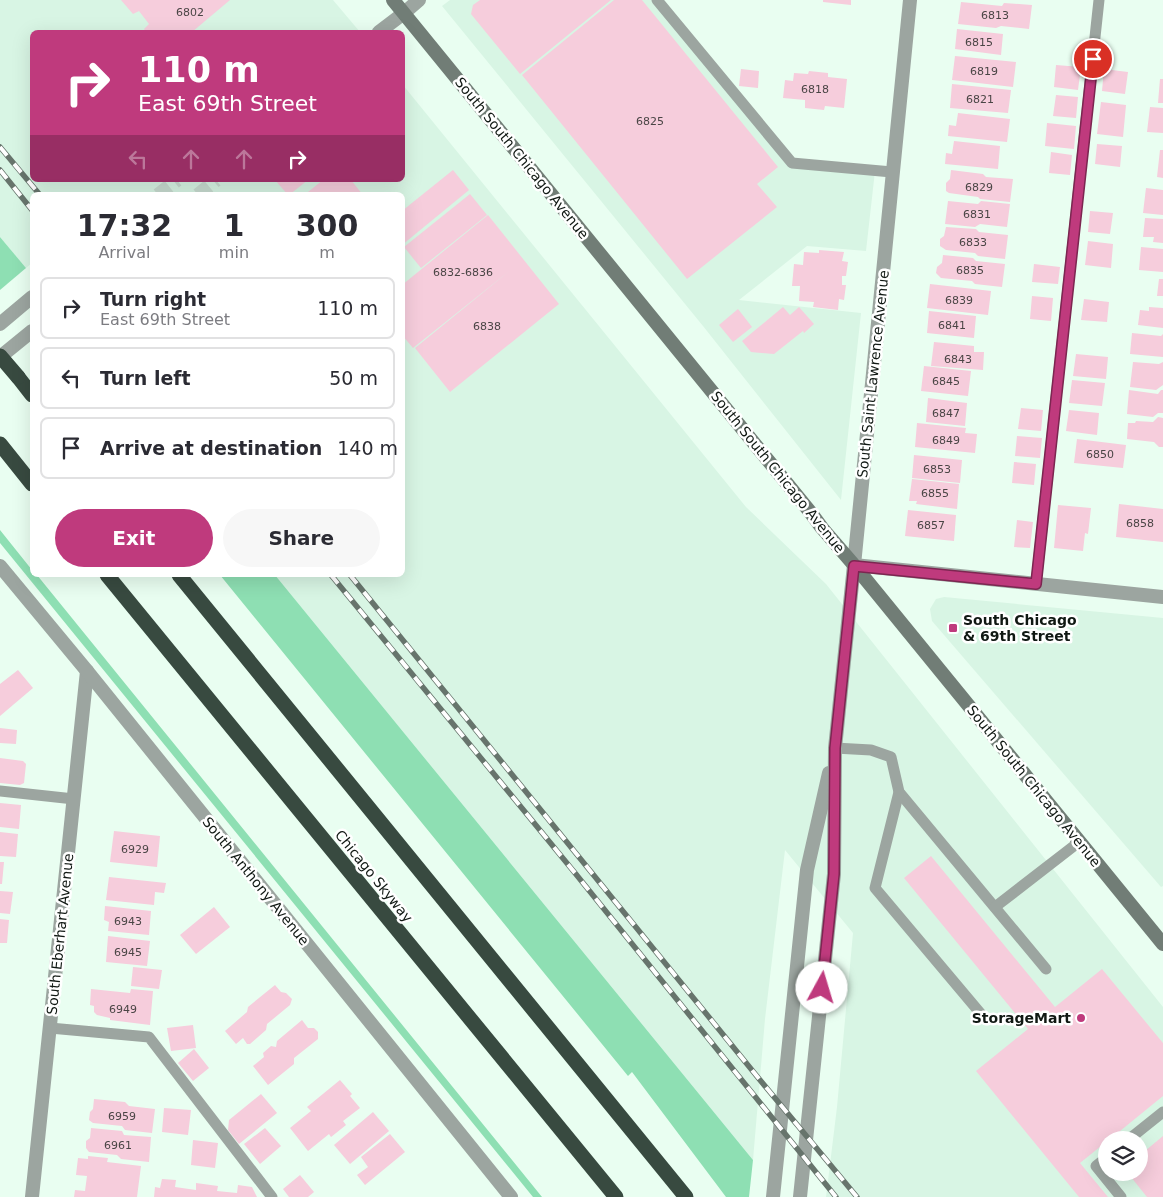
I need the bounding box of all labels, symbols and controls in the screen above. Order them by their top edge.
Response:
house number: 6802 [176,6,204,19]
house number: 6813 [981,9,1009,22]
house number: 6815 [965,36,993,49]
pin [1072,38,1114,80]
icon: arrive [1079,45,1107,73]
icon: right [55,50,120,115]
text: 110 m [138,50,260,90]
house number: 6819 [970,65,998,78]
street label: South South Chicago Avenue [452,74,592,242]
house number: 6818 [801,83,829,96]
text: East 69th Street [138,91,317,116]
house number: 6821 [966,93,994,106]
house number: 6825 [636,115,664,128]
icon: left [124,145,152,173]
icon: ahead [177,145,205,173]
icon: ahead [230,145,258,173]
icon: right [283,145,311,173]
house number: 6829 [965,181,993,194]
text: 17:32 [77,208,172,243]
text: 1 [223,208,244,243]
text: 300 [296,208,358,243]
house number: 6831 [963,208,991,221]
house number: 6833 [959,236,987,249]
text: Arrival [98,243,150,262]
text: min [219,243,249,262]
text: m [319,243,335,262]
house number: 6835 [956,264,984,277]
house number: 6832-6836 [433,266,493,279]
street label: South Saint Lawrence Avenue [854,269,892,479]
text: Turn right [100,288,206,310]
icon: right [57,294,85,322]
house number: 6839 [945,294,973,307]
text: 110 m [317,297,378,319]
text: East 69th Street [100,310,230,329]
house number: 6841 [938,319,966,332]
house number: 6838 [473,320,501,333]
house number: 6843 [944,353,972,366]
icon: left [57,364,85,392]
text: Turn left [100,367,191,389]
text: 50 m [329,367,378,389]
house number: 6845 [932,375,960,388]
street label: South South Chicago Avenue [708,388,848,556]
house number: 6847 [932,407,960,420]
icon: arrive [57,434,85,462]
house number: 6849 [932,434,960,447]
text: Arrive at destination [100,437,322,459]
text: 140 m [337,437,398,459]
house number: 6850 [1086,448,1114,461]
house number: 6853 [923,463,951,476]
house number: 6855 [921,487,949,500]
button: Exit [55,509,213,567]
button: Share [223,509,380,567]
house number: 6858 [1126,517,1154,530]
house number: 6857 [917,519,945,532]
place label: South Chicago & 69th Street [963,612,1077,644]
marker: South Chicago & 69th Street [947,622,959,634]
street label: South South Chicago Avenue [964,702,1104,870]
street label: South Anthony Avenue [199,814,313,948]
street label: Chicago Skyway [332,827,416,925]
house number: 6929 [121,843,149,856]
street label: South Eberhart Avenue [44,853,76,1015]
house number: 6943 [114,915,142,928]
house number: 6945 [114,946,142,959]
position arrow [795,961,847,1013]
house number: 6949 [109,1003,137,1016]
place label: StorageMart [972,1010,1071,1026]
marker: StorageMart [1075,1012,1087,1024]
house number: 6959 [108,1110,136,1123]
map controls [1098,1131,1148,1181]
button: layers [1098,1131,1148,1181]
house number: 6961 [104,1139,132,1152]

